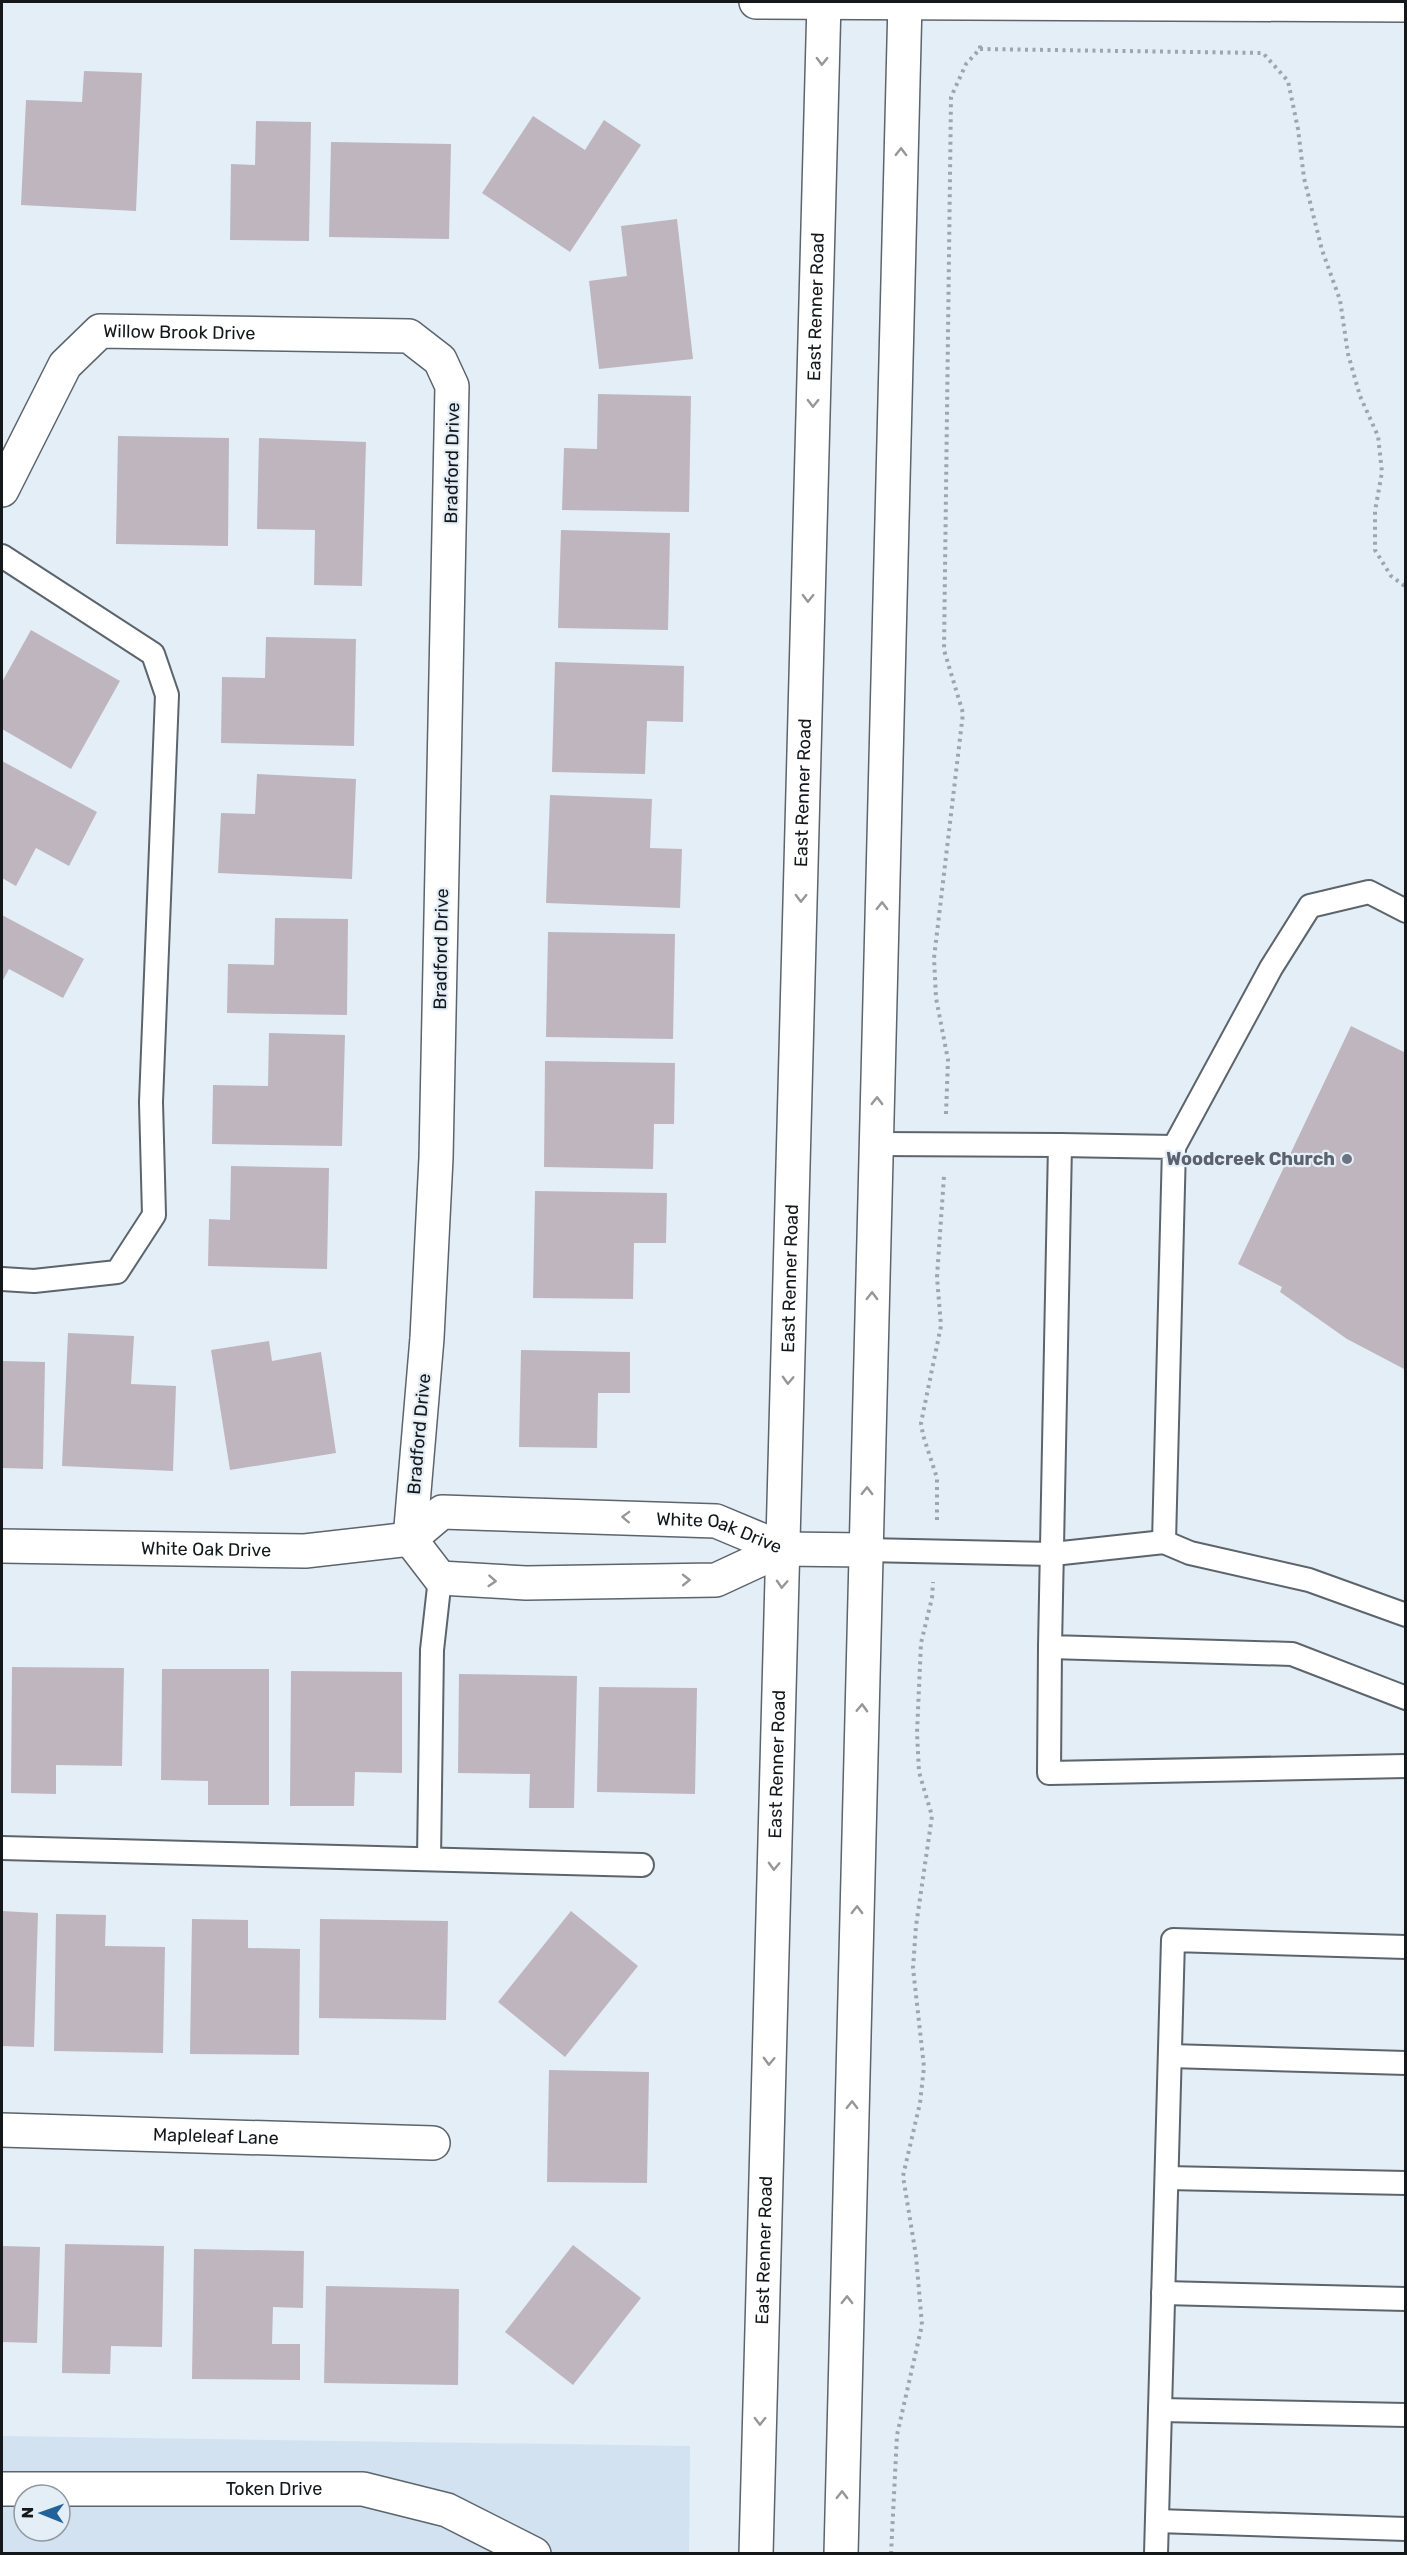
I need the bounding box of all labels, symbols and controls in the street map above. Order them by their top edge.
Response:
one-way arrow [816,57,829,66]
one-way arrow [895,147,908,156]
street label: East Renner Road [803,232,829,381]
street label: Willow Brook Drive [103,320,256,345]
one-way arrow [807,399,820,408]
street label: Bradford Drive [440,402,464,524]
one-way arrow [802,594,815,603]
street label: East Renner Road [790,718,816,867]
street label: Bradford Drive [429,888,453,1010]
one-way arrow [794,893,807,902]
one-way arrow [876,902,888,911]
one-way arrow [870,1097,883,1106]
place label: Woodcreek Church [1166,1148,1335,1170]
marker: Woodcreek Church [1340,1152,1354,1166]
street label: East Renner Road [777,1204,803,1353]
one-way arrow [866,1292,879,1301]
street label: Bradford Drive [403,1372,435,1496]
one-way arrow [782,1375,794,1384]
one-way arrow [861,1487,874,1496]
street label: White Oak Drive [656,1508,785,1558]
one-way arrow [621,1511,630,1523]
street label: White Oak Drive [141,1537,271,1561]
one-way arrow [487,1574,496,1587]
one-way arrow [682,1574,691,1586]
one-way arrow [775,1580,788,1589]
street label: East Renner Road [764,1690,790,1839]
one-way arrow [855,1703,868,1712]
one-way arrow [768,1862,780,1871]
one-way arrow [850,1906,863,1915]
one-way arrow [763,2057,775,2066]
one-way arrow [845,2101,858,2110]
street label: Mapleleaf Lane [153,2124,279,2149]
street label: East Renner Road [751,2175,777,2325]
one-way arrow [841,2296,853,2305]
one-way arrow [754,2416,766,2425]
street label: Token Drive [226,2478,322,2500]
north arrow [12,2483,72,2543]
one-way arrow [836,2491,848,2500]
text: N [18,2507,37,2519]

